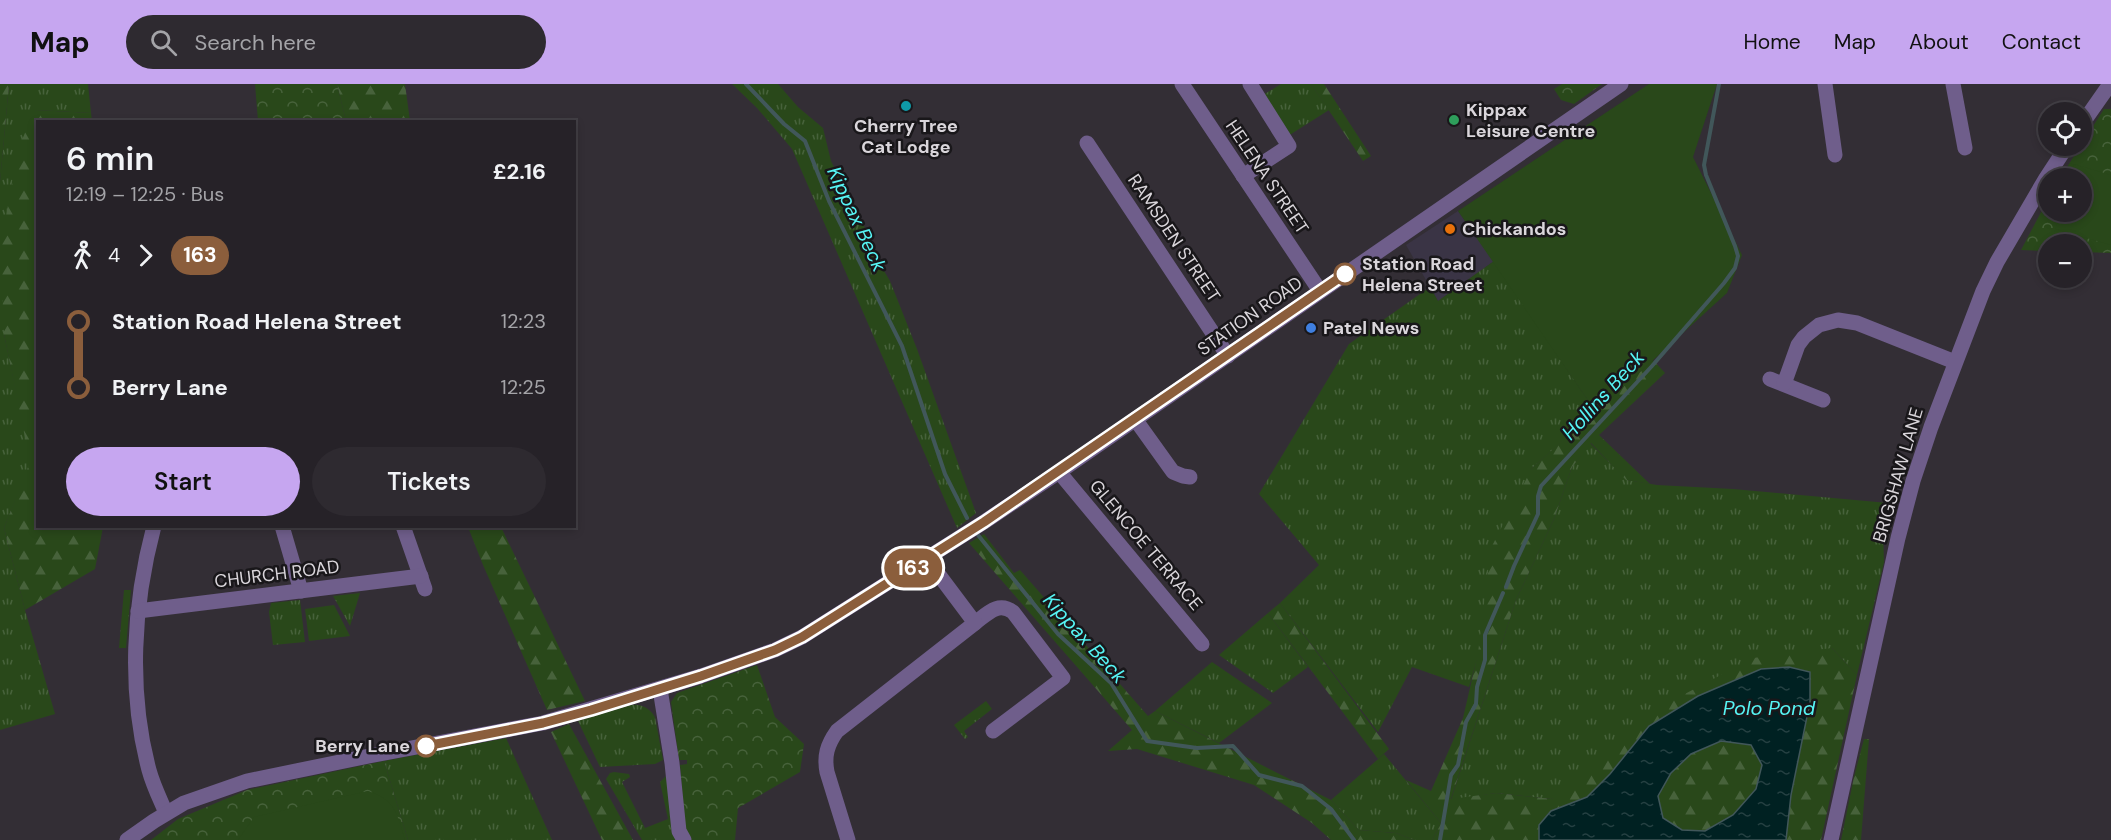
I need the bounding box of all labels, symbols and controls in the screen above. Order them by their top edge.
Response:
search box [126,15,546,69]
text: Map [30,24,90,61]
icon: search [147,26,180,59]
text: Search here [195,28,316,57]
text: Home [1743,28,1801,56]
text: Map [1834,28,1876,56]
text: About [1909,28,1969,56]
text: Contact [2002,28,2081,56]
place label: Kippax Leisure Centre [1466,98,1596,143]
marker: Cherry Tree Cat Lodge [899,99,913,113]
map controls [2038,102,2092,288]
button: locate [2038,102,2092,156]
marker: Kippax Leisure Centre [1447,113,1461,127]
place label: Cherry Tree Cat Lodge [854,114,958,159]
street label: HELENA STREET [1220,115,1314,239]
text: 6 min [66,137,154,180]
text: £2.16 [493,157,546,186]
water label: Kippax Beck [821,162,893,276]
button: + [2038,168,2092,222]
street label: RAMSDEN STREET [1122,169,1226,307]
text: 12:19 – 12:25 · Bus [66,181,224,207]
place label: Chickandos [1462,217,1566,241]
marker: Chickandos [1443,222,1457,236]
button: − [2038,234,2092,288]
icon: walk [66,239,99,272]
icon: forward [129,239,162,272]
text: 163 [183,241,217,269]
text: 4 [108,242,120,268]
place label: Station Road Helena Street [1362,252,1482,297]
marker: Station Road Helena Street [1334,263,1356,285]
street label: STATION ROAD [1193,271,1307,361]
text: Station Road Helena Street [112,307,402,336]
text: 12:23 [501,308,546,334]
place label: Patel News [1323,316,1419,340]
marker: Patel News [1304,321,1318,335]
water label: Hollins Beck [1556,344,1651,445]
text: Berry Lane [112,373,228,402]
text: 12:25 [500,374,546,400]
street label: BRIGSHAW LANE [1867,405,1929,545]
button: Start [66,447,300,516]
button: Tickets [312,447,546,516]
street label: GLENCOE TERRACE [1084,475,1208,615]
line badge: 163 [878,548,948,588]
street label: CHURCH ROAD [213,554,341,594]
text: 163 [896,554,930,582]
water label: Kippax Beck [1037,587,1133,689]
water label: Polo Pond [1723,695,1816,721]
place label: Berry Lane [315,734,410,758]
marker: Berry Lane [415,735,437,757]

